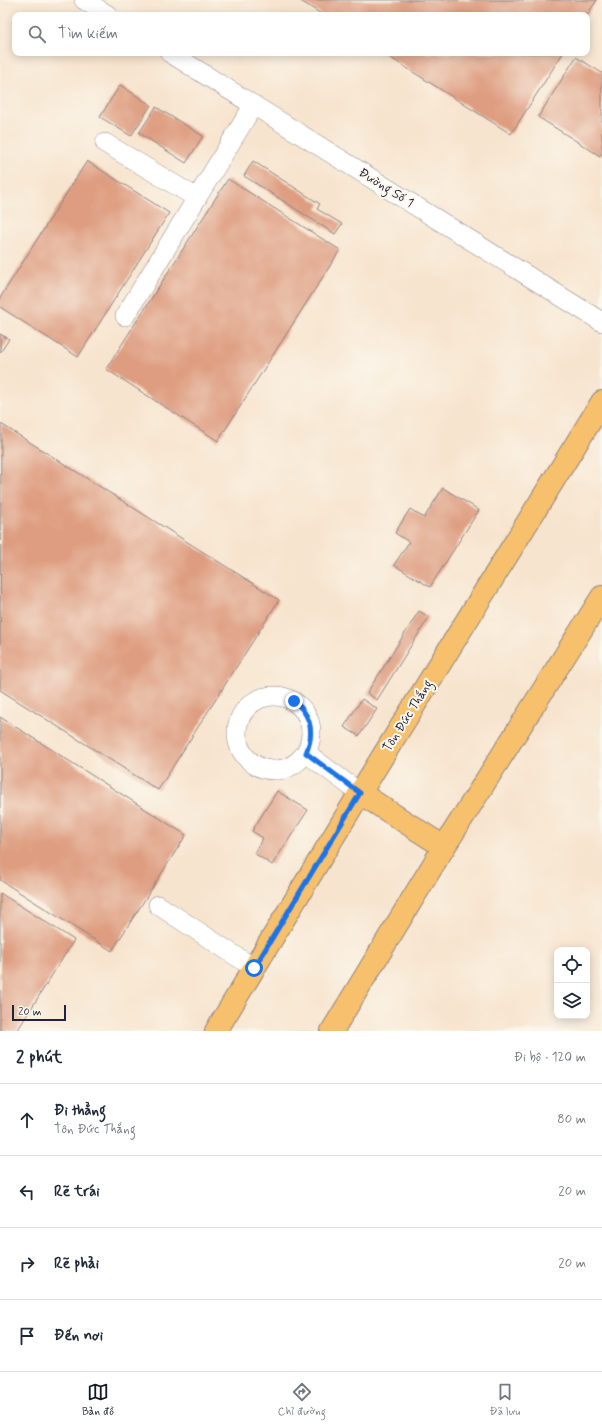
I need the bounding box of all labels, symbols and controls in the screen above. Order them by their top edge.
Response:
search box [12,12,590,56]
icon: search [26,23,48,45]
text: Tìm kiếm [58,24,118,44]
street label: Đường Số 1 [354,164,417,213]
street label: Tôn Đức Thắng [379,677,439,756]
route end [285,692,303,710]
map controls [554,947,590,1019]
button: locate [554,947,590,983]
route start [245,959,263,977]
button: layers [554,983,590,1019]
scale bar [12,1003,66,1022]
text: 20 m [18,1005,41,1019]
text: 2 phút [16,1046,62,1068]
text: Đi bộ · 120 m [514,1049,586,1066]
text: Đi thẳng [54,1101,106,1121]
icon: ahead [16,1109,38,1131]
text: 80 m [557,1111,586,1128]
text: Tôn Đức Thắng [54,1121,136,1138]
icon: left [16,1181,38,1203]
text: Rẽ trái [54,1182,100,1202]
text: 20 m [558,1183,586,1200]
icon: right [16,1253,38,1275]
text: Rẽ phải [54,1254,99,1274]
text: 20 m [558,1255,586,1272]
icon: arrive [16,1325,38,1347]
text: Đến nơi [54,1326,103,1346]
tab: Bản đồ [82,1381,114,1419]
tab: Chỉ đường [278,1381,326,1419]
tab: Đã lưu [490,1381,520,1419]

